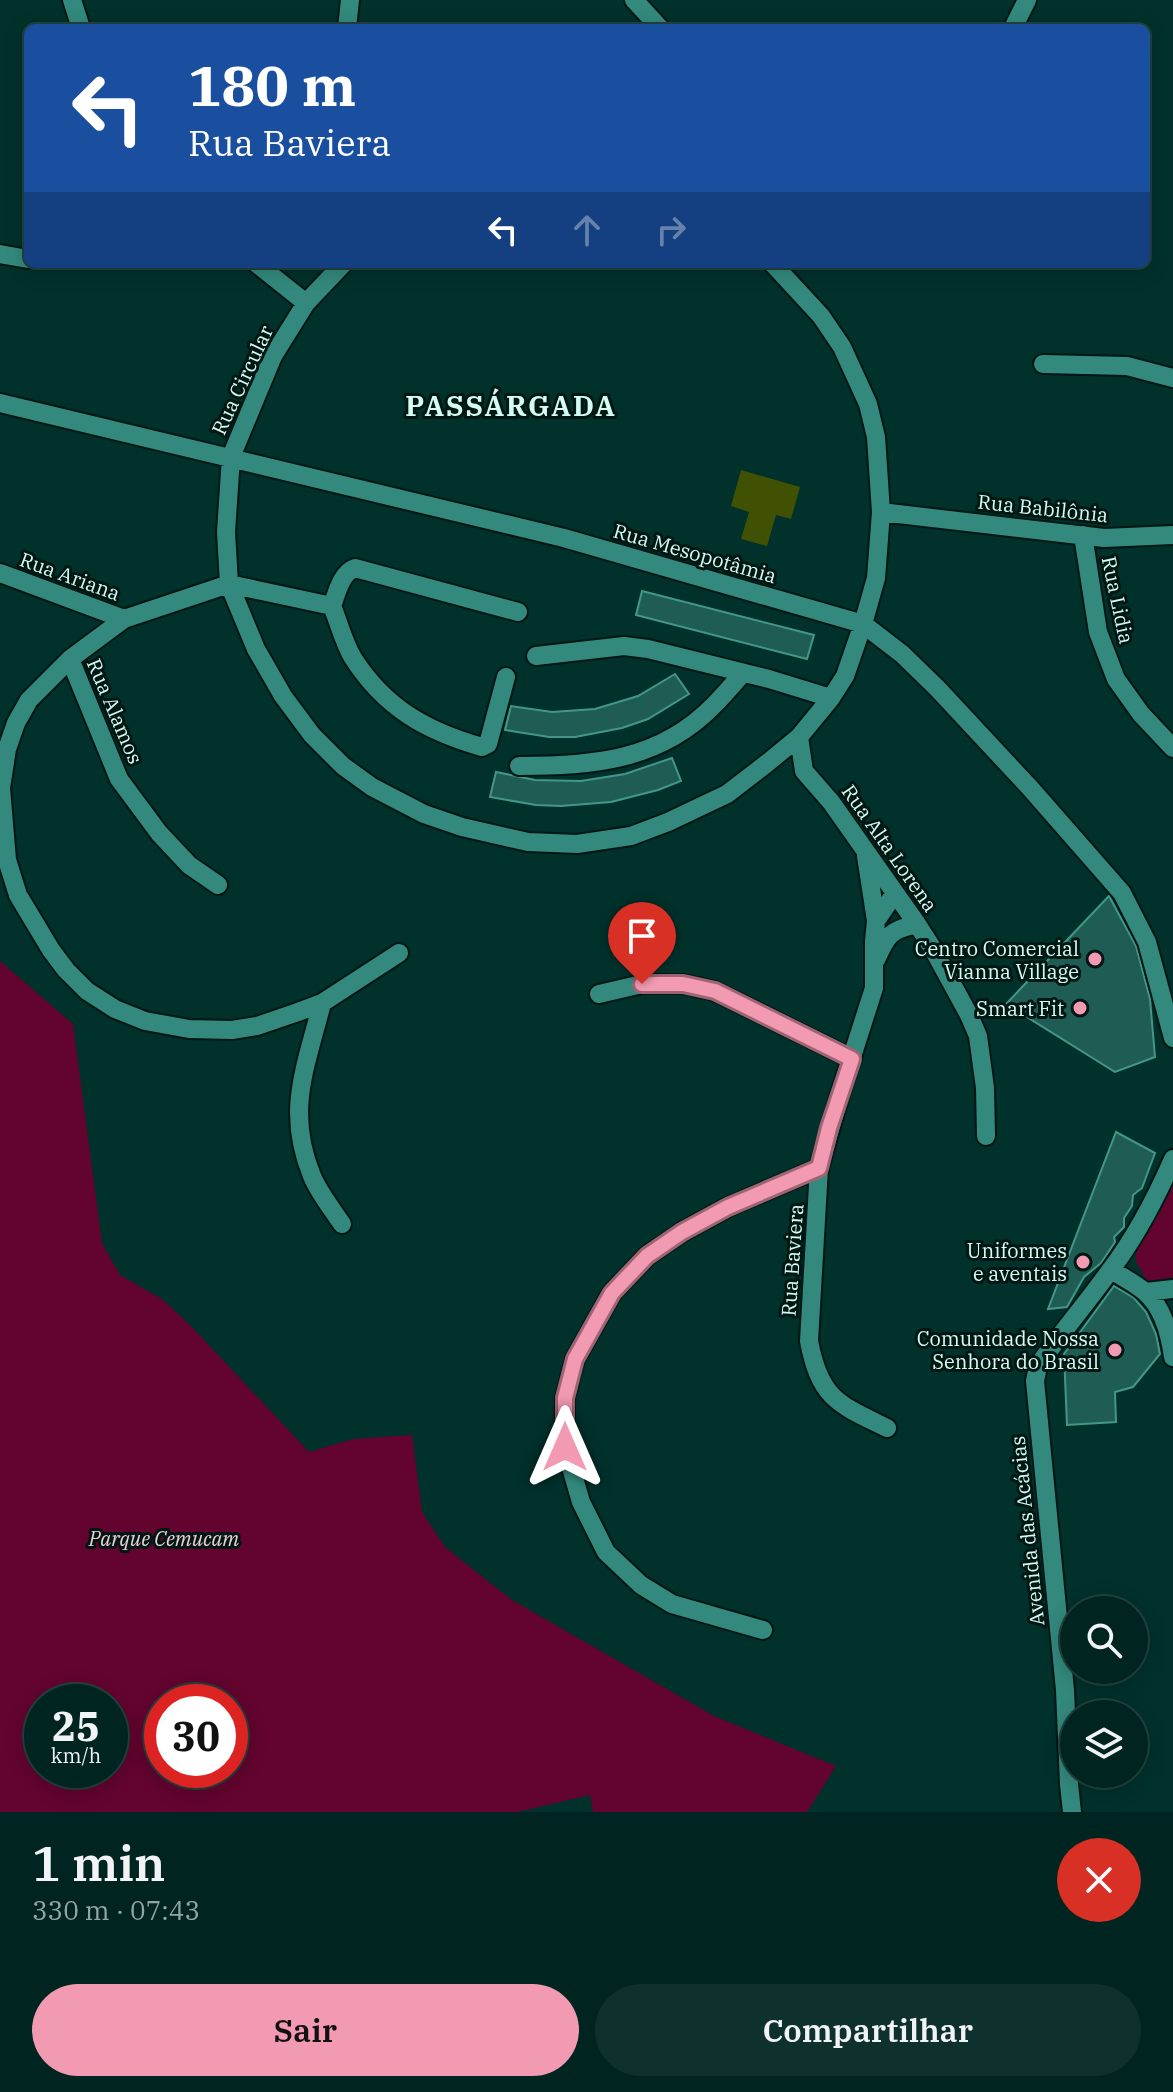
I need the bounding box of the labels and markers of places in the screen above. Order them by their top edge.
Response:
pin [608,902,676,984]
place label: Centro Comercial Vianna Village [915,935,1079,985]
marker: Centro Comercial Vianna Village [1086,950,1104,968]
place label: Smart Fit [976,995,1064,1022]
marker: Smart Fit [1071,999,1089,1017]
place label: Uniformes e aventais [967,1237,1067,1287]
marker: Uniformes e aventais [1074,1253,1092,1271]
place label: Comunidade Nossa Senhora do Brasil [917,1325,1099,1375]
marker: Comunidade Nossa Senhora do Brasil [1106,1341,1124,1359]

